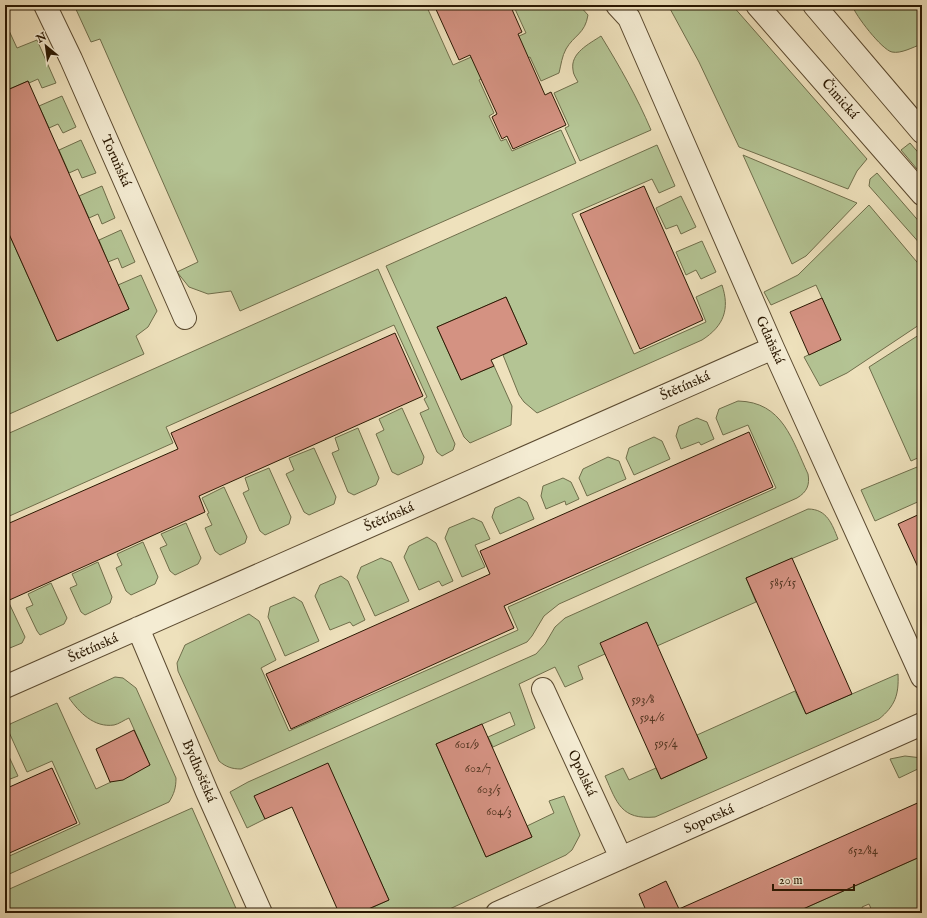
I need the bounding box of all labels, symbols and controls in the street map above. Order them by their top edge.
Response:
north arrow [26,26,66,66]
text: N [33,29,50,47]
street label: Čimická [818,74,864,124]
street label: Toruňská [97,132,136,191]
street label: Gdaňská [751,313,789,368]
street label: Štětínská [657,366,714,405]
street label: Štětínská [361,497,418,536]
house number: 585/15 [770,575,797,590]
street label: Štětínská [65,628,122,667]
house number: 593/8 [632,692,655,707]
house number: 594/6 [640,710,665,725]
house number: 595/4 [654,736,678,751]
street label: Bydhošťská [178,737,221,806]
house number: 601/9 [455,737,479,752]
street label: Opolská [563,747,601,800]
house number: 602/7 [465,761,491,776]
house number: 603/5 [477,782,502,797]
street label: Sopotská [681,800,738,838]
house number: 604/3 [486,804,512,819]
house number: 652/84 [848,843,878,858]
scale bar [773,866,854,892]
text: 20 m [779,873,802,888]

